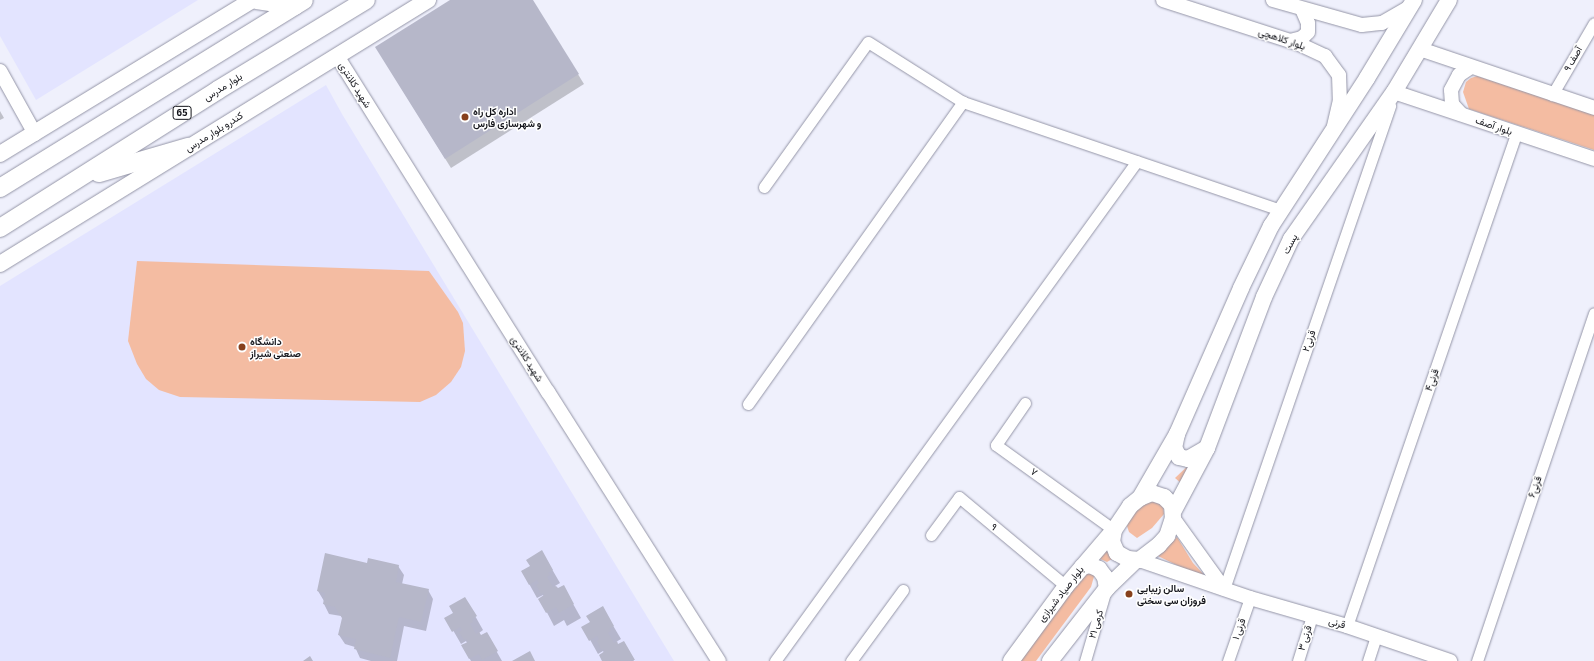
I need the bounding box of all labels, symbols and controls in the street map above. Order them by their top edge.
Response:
street label: بلوار کلاهچی [1257,25,1307,53]
street label: ۹ آصف [1561,44,1585,74]
street label: شهید کلانتری [336,60,374,110]
street label: بلوار مدرس [201,70,245,104]
place label: اداره کل راه و شهرسازی فارس [473,105,541,128]
road number: 65 [172,106,192,120]
street label: کندرو بلوار مدرس [183,109,245,155]
marker: اداره کل راه و شهرسازی فارس [460,112,470,122]
street label: بلوار آصف [1474,114,1514,138]
street label: پست [1280,232,1300,256]
street label: قرنی۲ [1300,328,1318,354]
street label: شهید کلانتری [508,334,546,384]
place label: دانشگاه صنعتی شیراز [250,335,301,358]
marker: دانشگاه صنعتی شیراز [237,342,247,352]
street label: قرنی۴ [1423,367,1441,393]
street label: ۷ [1028,465,1040,479]
street label: قرنی۶ [1526,475,1544,499]
street label: ۹ [988,521,1000,533]
street label: بلوار صیاد شیرازی [1036,564,1086,624]
place label: سالن زیبایی فروزان سی سختی [1137,582,1206,606]
marker: سالن زیبایی فروزان سی سختی [1124,589,1134,599]
street label: کرمی ۲۱ [1086,608,1106,640]
street label: قرنی [1327,615,1347,631]
street label: قرنی ۱ [1230,617,1248,641]
street label: قرنی ۳ [1296,624,1314,652]

